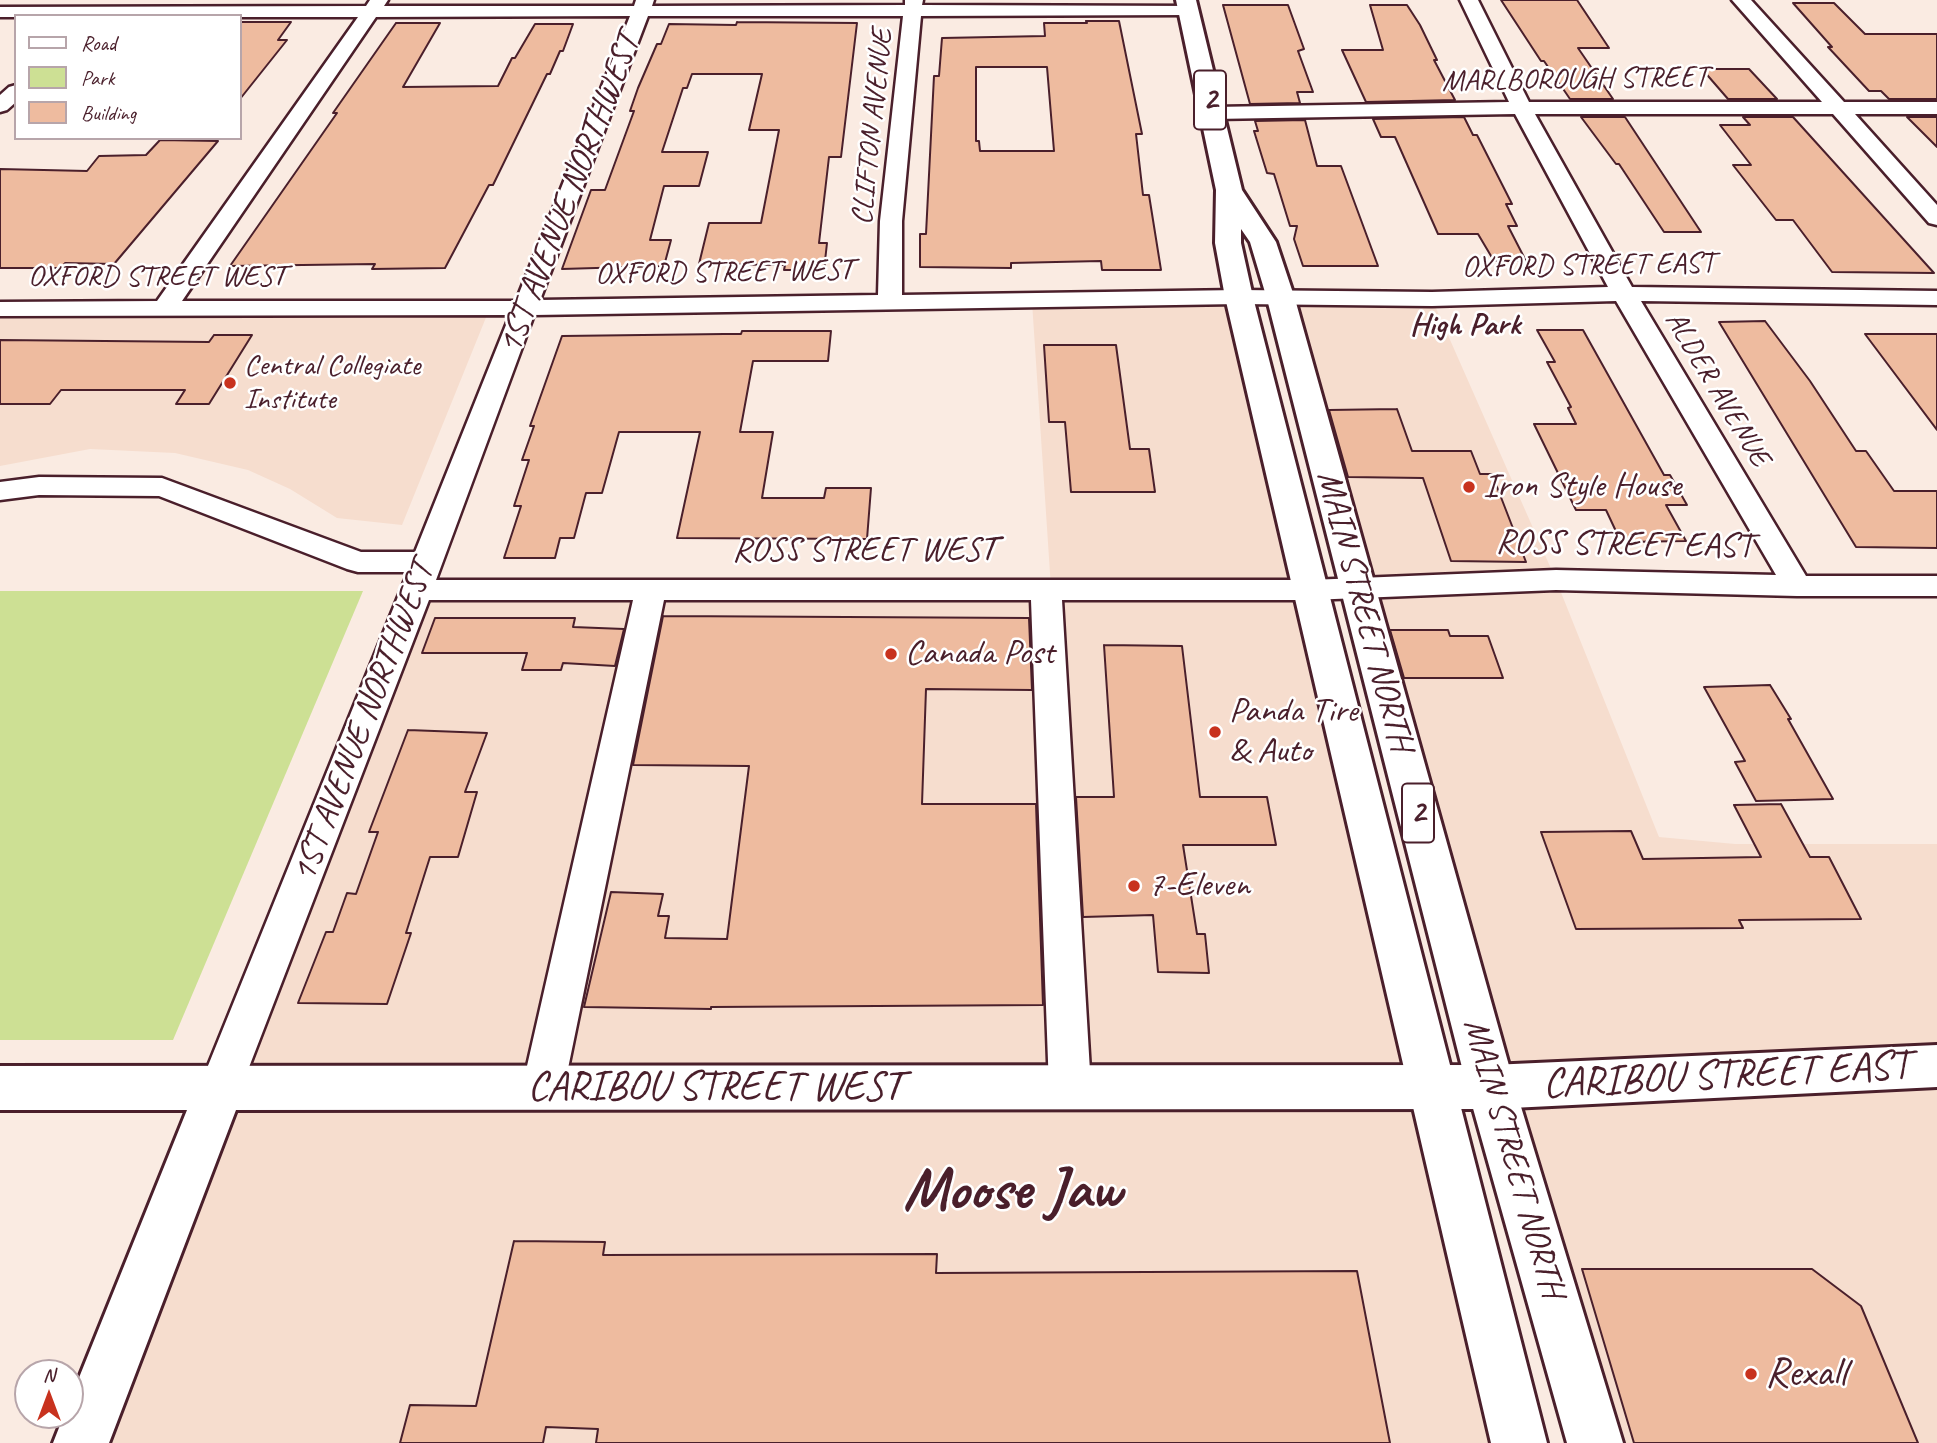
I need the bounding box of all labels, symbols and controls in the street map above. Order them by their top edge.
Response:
legend [14,14,242,140]
street label: CLIFTON AVENUE [845,27,901,227]
street label: 1ST AVENUE NORTHWEST [490,28,650,360]
text: Road [81,30,116,56]
street label: MARLBOROUGH STREET [1442,60,1708,100]
text: Park [81,65,114,91]
road number: 2 [1194,71,1226,130]
text: Building [81,100,136,126]
street label: OXFORD STREET EAST [1462,246,1714,286]
street label: OXFORD STREET WEST [595,253,853,293]
street label: OXFORD STREET WEST [28,259,286,295]
street label: ALDER AVENUE [1657,305,1777,473]
district label: High Park [1410,307,1520,345]
place label: Central Collegiate Institute [244,348,420,418]
marker: Central Collegiate Institute [222,375,238,391]
place label: Iron Style House [1483,466,1681,508]
street label: MAIN STREET NORTH [1306,467,1422,755]
marker: Iron Style House [1461,479,1477,495]
street label: ROSS STREET EAST [1495,522,1753,568]
street label: ROSS STREET WEST [732,530,996,572]
street label: 1ST AVENUE NORTHWEST [284,556,444,888]
place label: Canada Post [905,633,1054,675]
marker: Canada Post [883,646,899,662]
place label: Panda Tire & Auto [1229,691,1358,773]
marker: Panda Tire & Auto [1207,724,1223,740]
road number: 2 [1402,784,1434,842]
place label: 7-Eleven [1148,865,1250,907]
marker: 7-Eleven [1126,878,1142,894]
street label: MAIN STREET NORTH [1453,1014,1573,1302]
street label: CARIBOU STREET EAST [1542,1041,1910,1111]
street label: CARIBOU STREET WEST [528,1063,902,1113]
district label: Moose Jaw [903,1156,1121,1228]
place label: Rexall [1765,1349,1846,1399]
north arrow [14,1359,84,1429]
text: N [43,1363,55,1387]
marker: Rexall [1743,1366,1759,1382]

